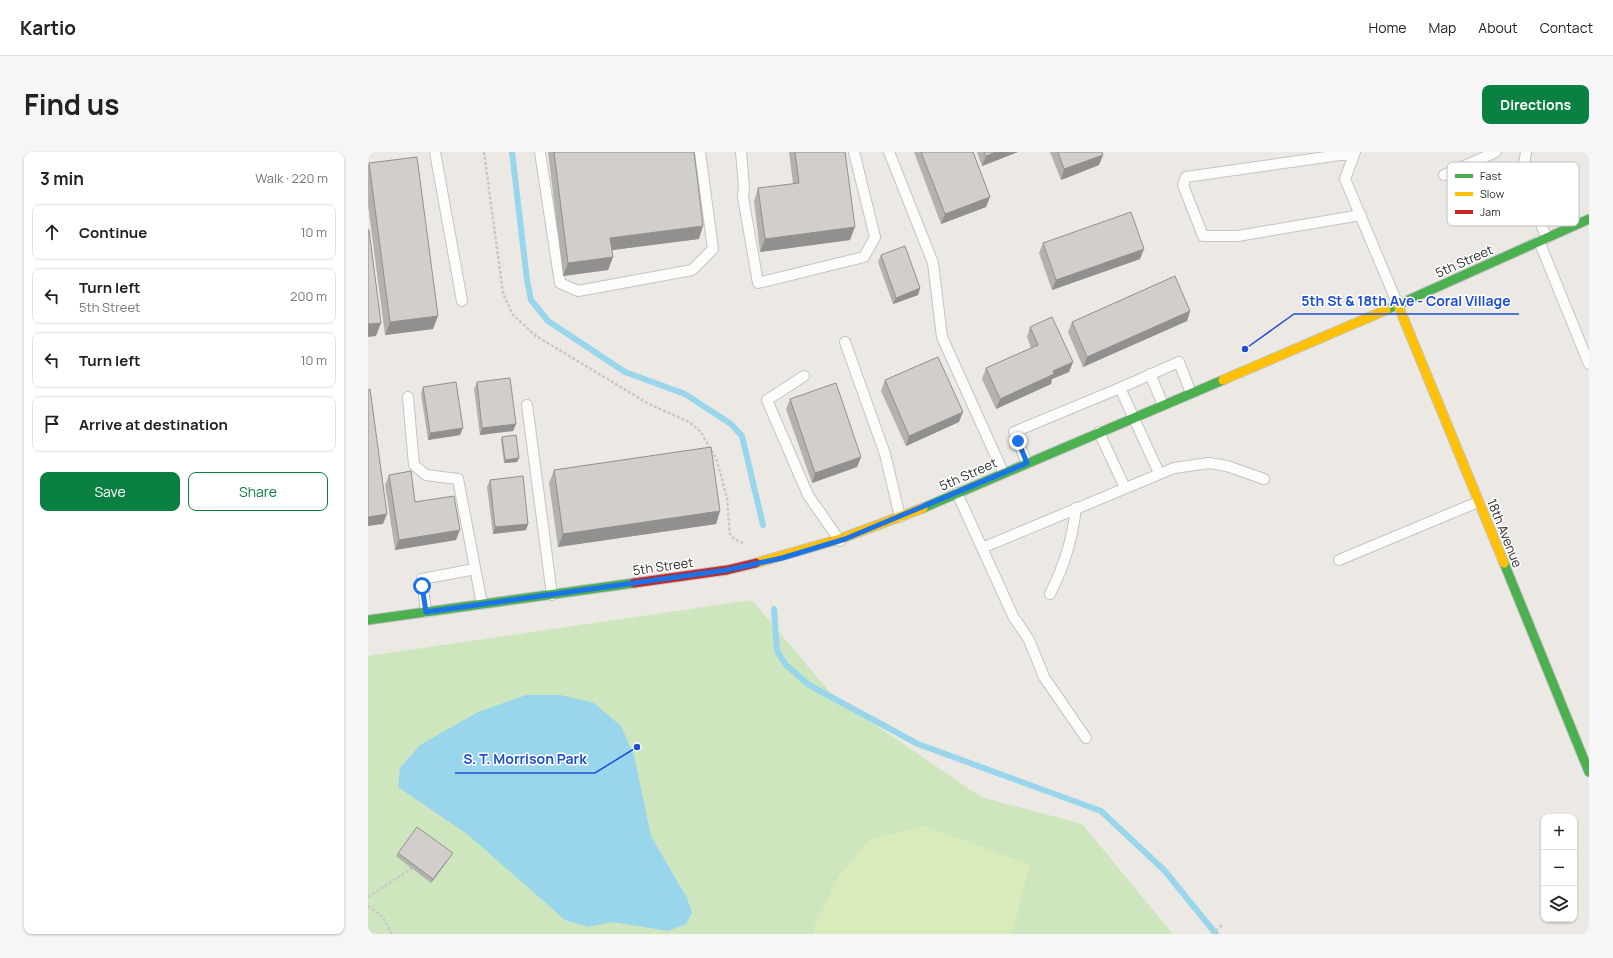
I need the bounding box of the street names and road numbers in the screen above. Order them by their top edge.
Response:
street label: 5th Street [1432,240,1496,282]
street label: 5th Street [936,453,1000,495]
street label: 18th Avenue [1483,496,1527,570]
street label: 5th Street [631,553,695,579]

